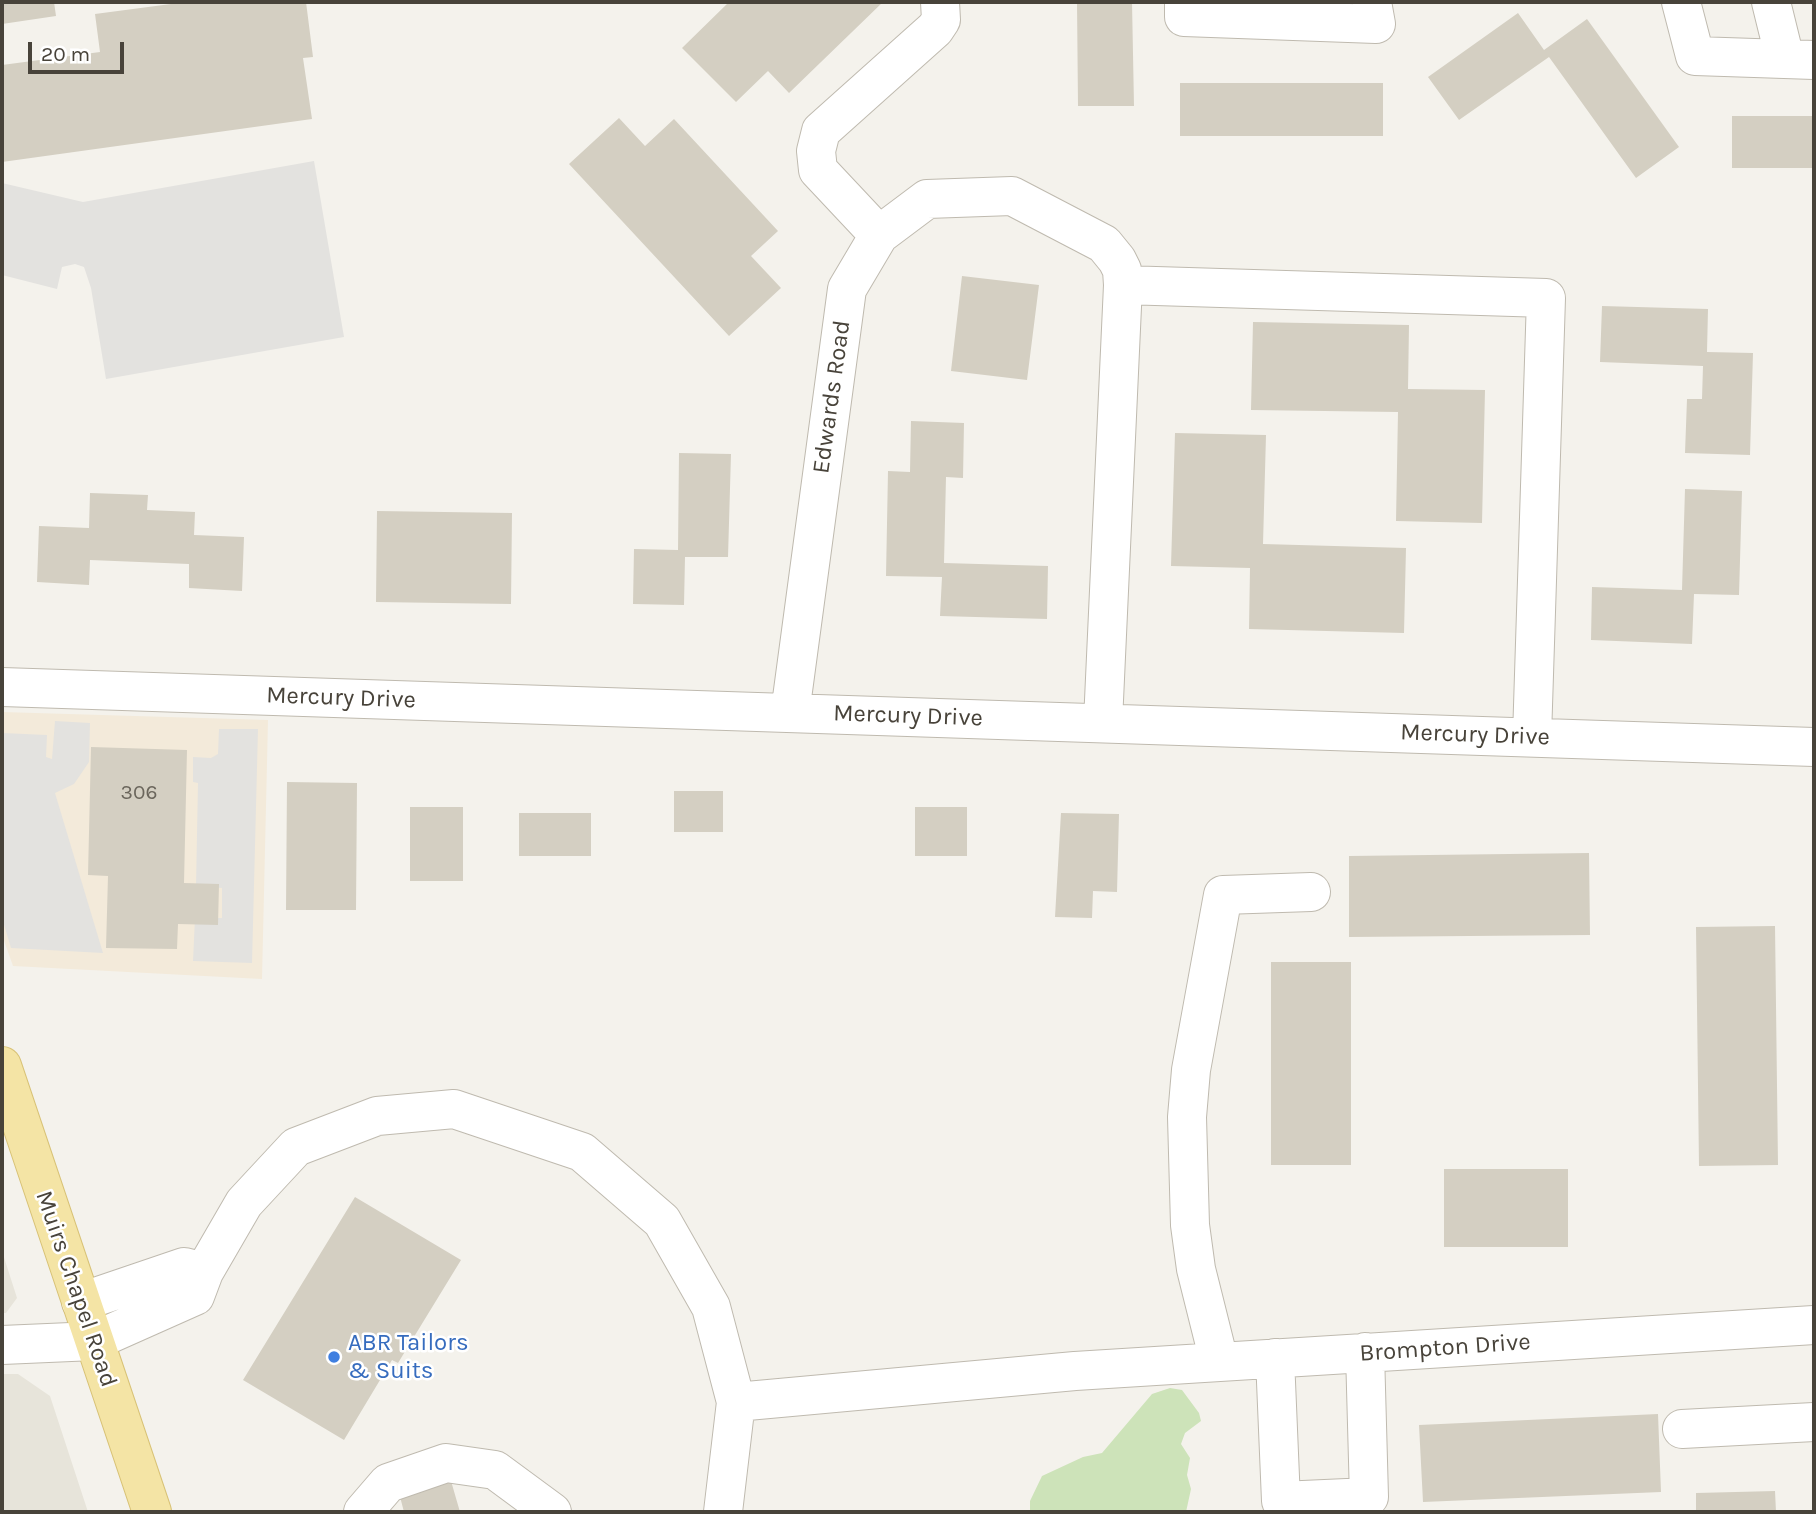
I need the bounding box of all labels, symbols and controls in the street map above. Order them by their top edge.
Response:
scale bar [32,28,128,72]
text: 20 m [41,42,90,66]
street label: Edwards Road [807,318,857,476]
street label: Mercury Drive [266,681,416,715]
street label: Mercury Drive [833,699,983,733]
street label: Mercury Drive [1400,718,1550,752]
house number: 306 [121,780,157,806]
street label: Muirs Chapel Road [29,1187,123,1391]
street label: Brompton Drive [1358,1328,1532,1368]
place label: ABR Tailors & Suits [348,1329,469,1385]
marker: ABR Tailors & Suits [326,1349,342,1365]

